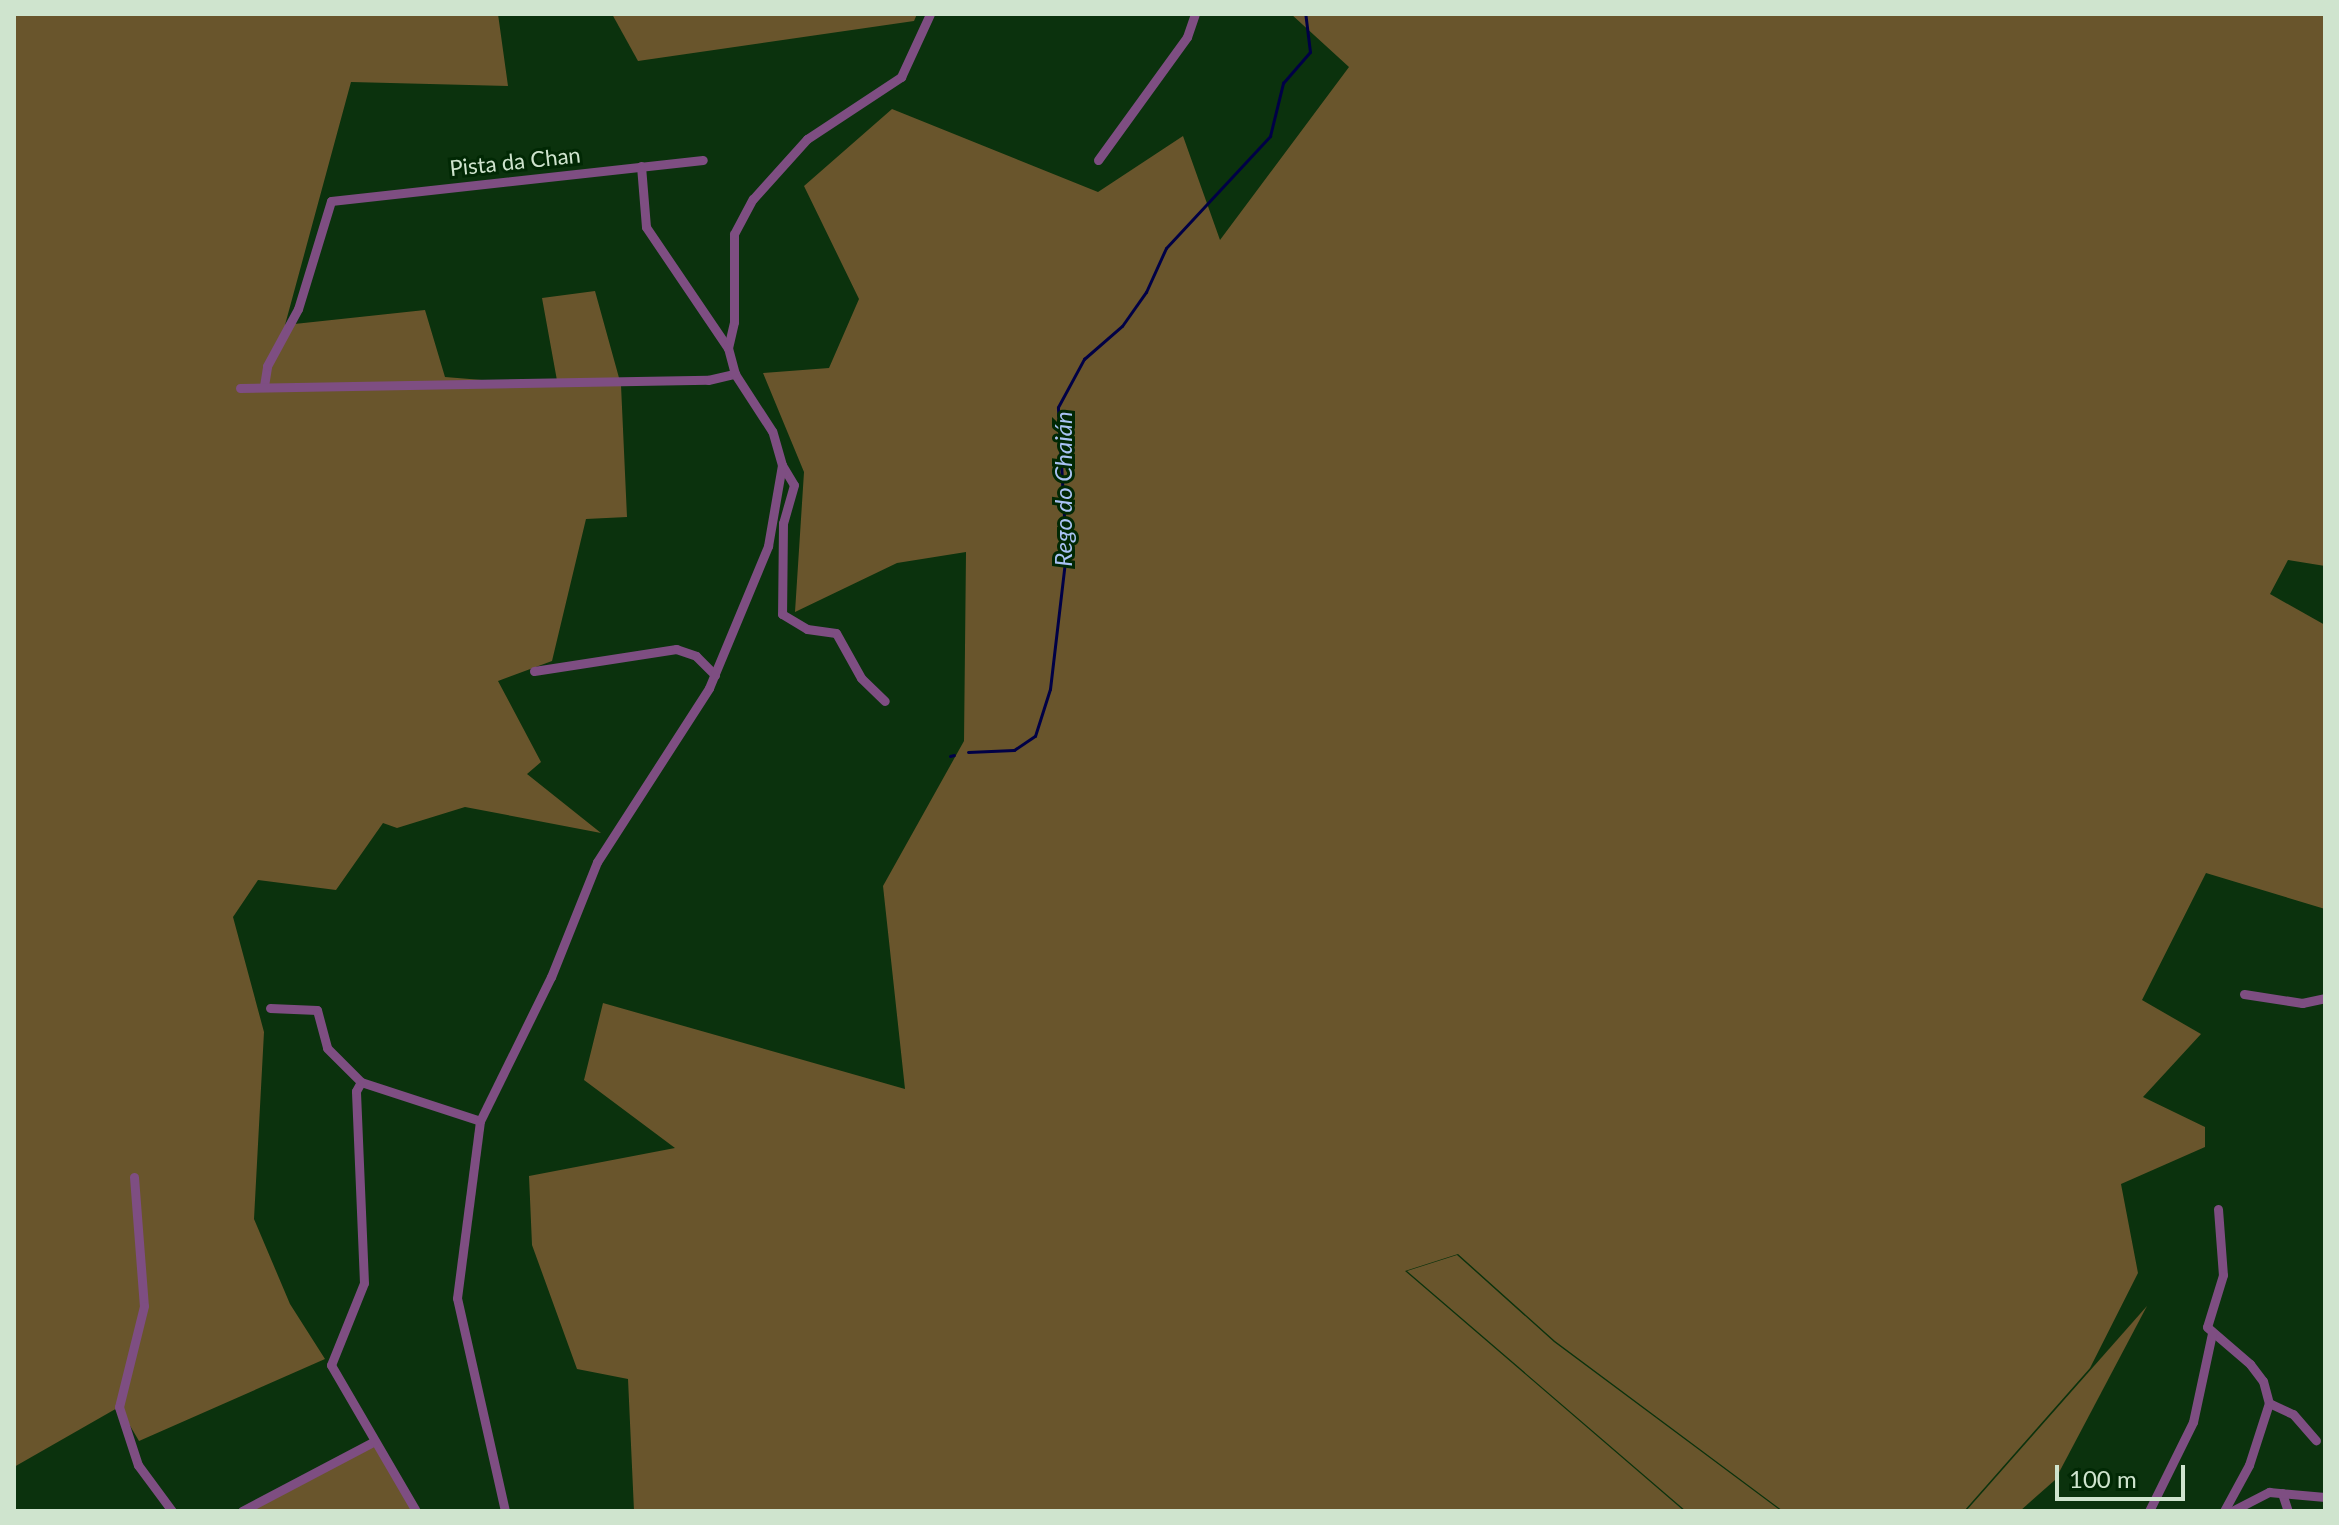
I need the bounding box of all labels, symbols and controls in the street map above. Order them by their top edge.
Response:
street label: Pista da Chan [448,141,582,181]
water label: Rego do Chaián [1049,411,1077,567]
scale bar [2059,1449,2189,1499]
text: 100 m [2069,1464,2137,1493]

